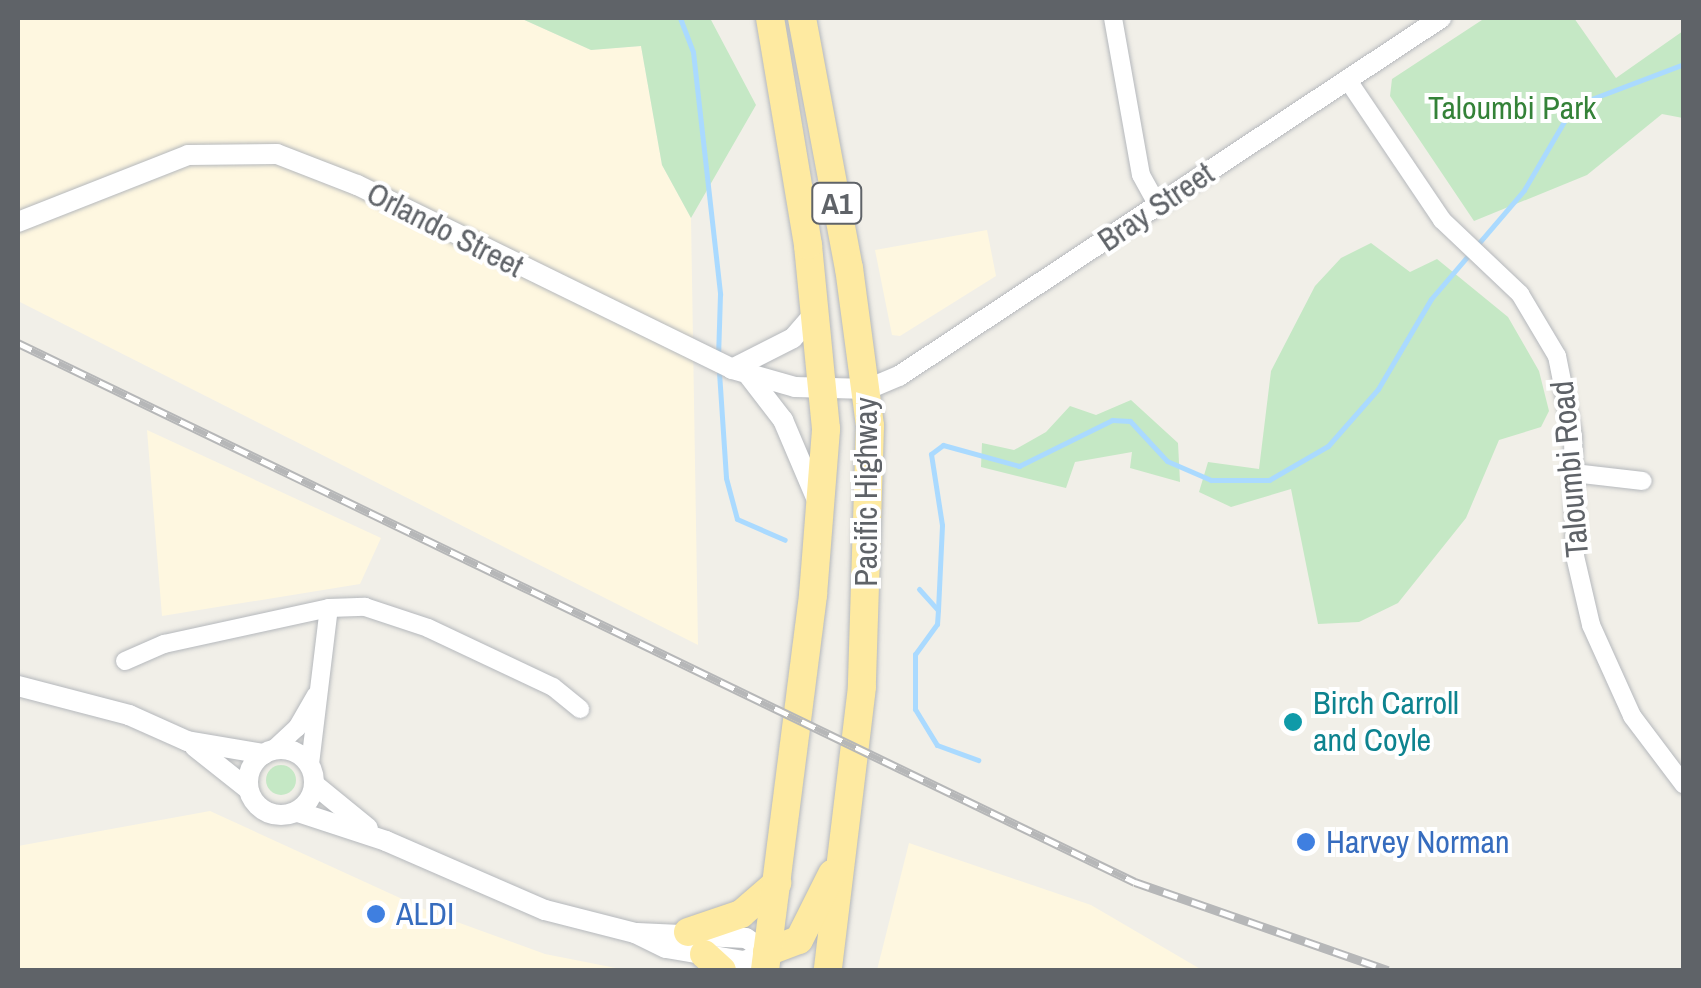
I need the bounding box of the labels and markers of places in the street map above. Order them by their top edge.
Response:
place label: Birch Carroll and Coyle [1313,685,1459,760]
marker: Birch Carroll and Coyle [1282,711,1304,733]
place label: Harvey Norman [1326,823,1510,861]
marker: Harvey Norman [1295,831,1317,853]
place label: ALDI [396,895,454,933]
marker: ALDI [365,903,387,925]

